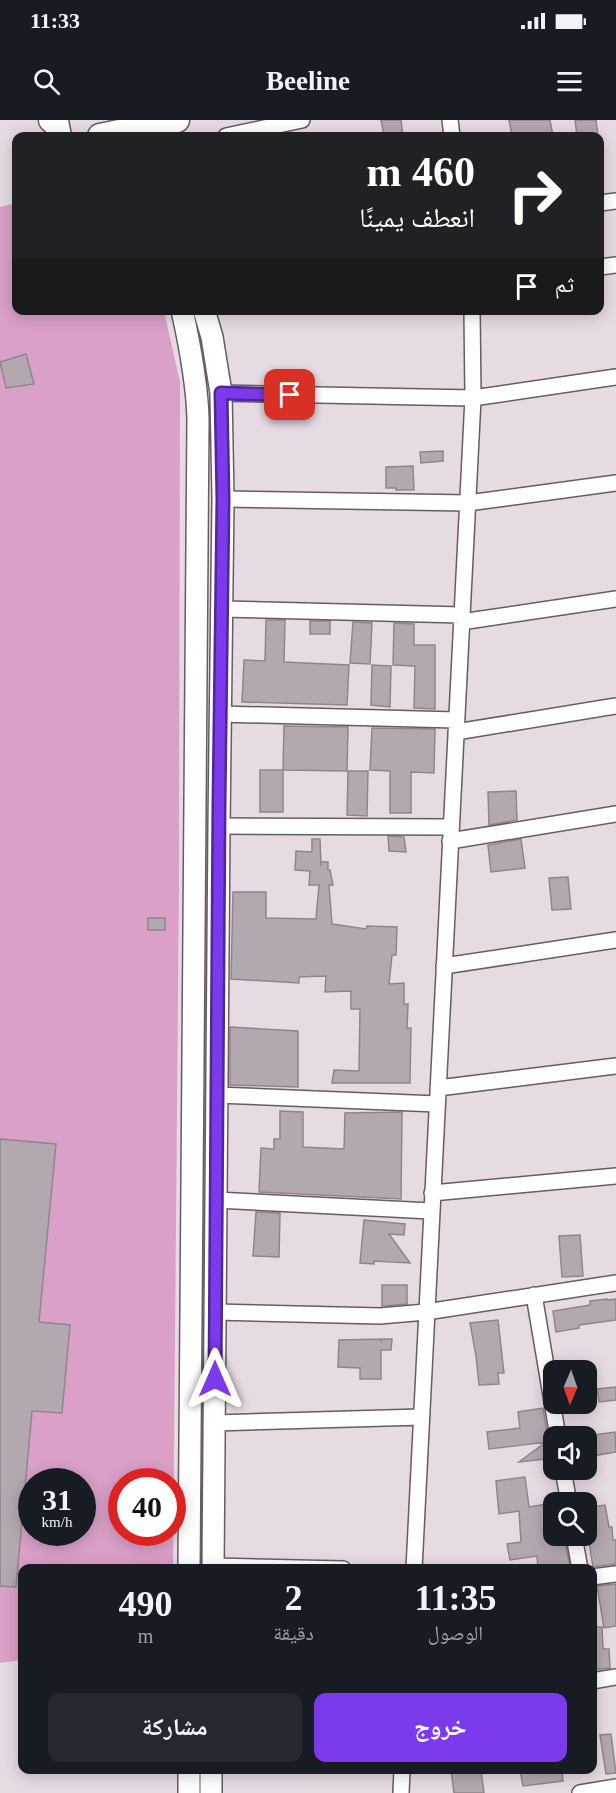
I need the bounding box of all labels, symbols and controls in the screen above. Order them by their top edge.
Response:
text: 11:33 [30,8,80,33]
icon: search [30,65,63,98]
icon: menu [553,65,586,98]
text: Beeline [266,66,350,96]
text: 460 m [367,149,475,195]
icon: right [496,156,574,234]
text: انعطف يمينًا [359,203,475,233]
icon: arrive [510,270,543,303]
text: ثم [555,272,574,297]
pin [264,369,315,420]
icon: arrive [273,378,306,411]
position arrow [183,1347,247,1411]
north arrow [543,1360,597,1414]
map controls [543,1360,597,1546]
button: sound [543,1426,597,1480]
speed limit sign: 40 [108,1468,186,1546]
text: 31 [42,1483,72,1516]
button: search [543,1492,597,1546]
text: km/h [42,1514,72,1530]
text: 2 [284,1578,302,1618]
text: 11:35 [414,1578,496,1618]
text: 490 [119,1584,173,1624]
text: دقيقة [273,1622,314,1644]
text: الوصول [428,1622,483,1644]
text: m [138,1625,153,1647]
button: مشاركة [48,1693,302,1762]
button: خروج [314,1693,567,1762]

